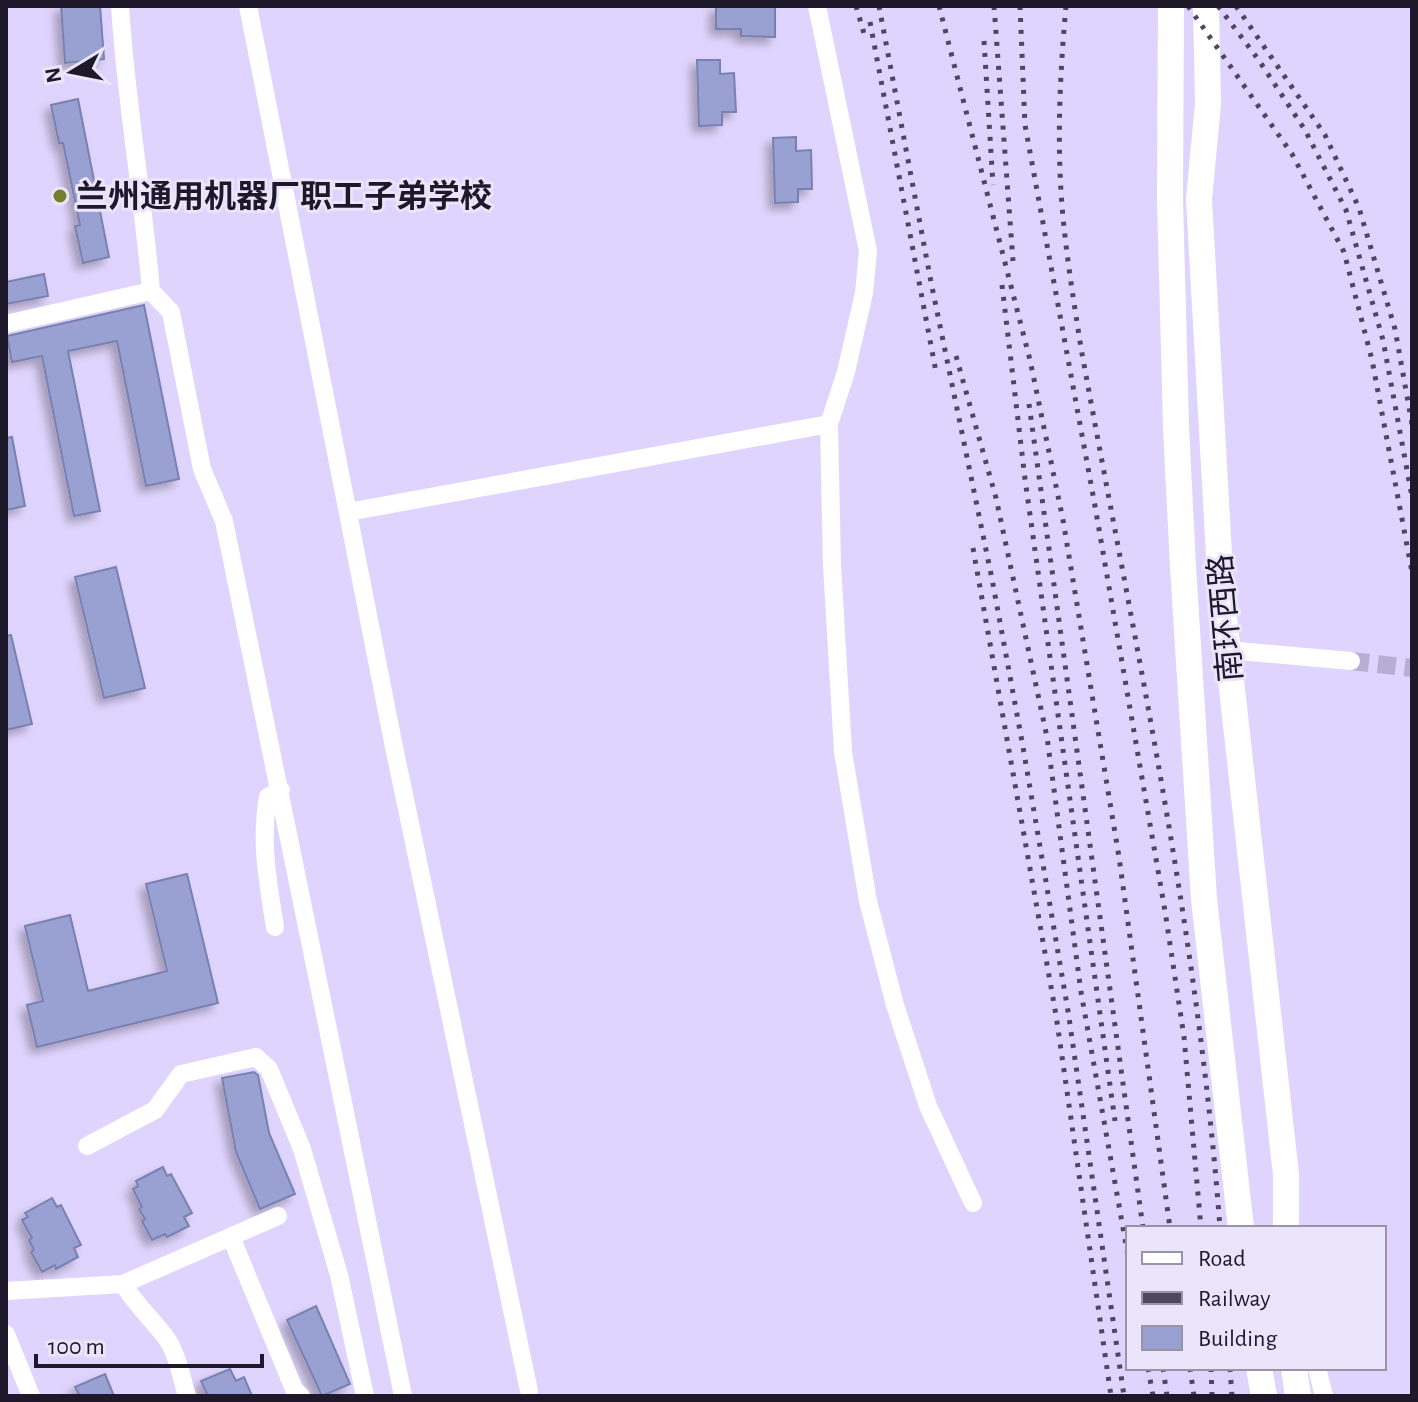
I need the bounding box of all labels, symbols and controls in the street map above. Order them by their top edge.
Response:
north arrow [32,32,112,112]
text: N [41,66,65,85]
place label: 兰州通用机器厂职工子弟学校 [76,179,492,213]
marker: 兰州通用机器厂职工子弟学校 [51,187,69,205]
street label: 南环西路 [1202,553,1248,683]
legend [1126,1226,1386,1370]
text: Road [1198,1247,1246,1271]
text: Railway [1198,1287,1270,1311]
scale bar [36,1318,262,1368]
text: Building [1198,1327,1277,1351]
text: 100 m [48,1335,105,1359]

